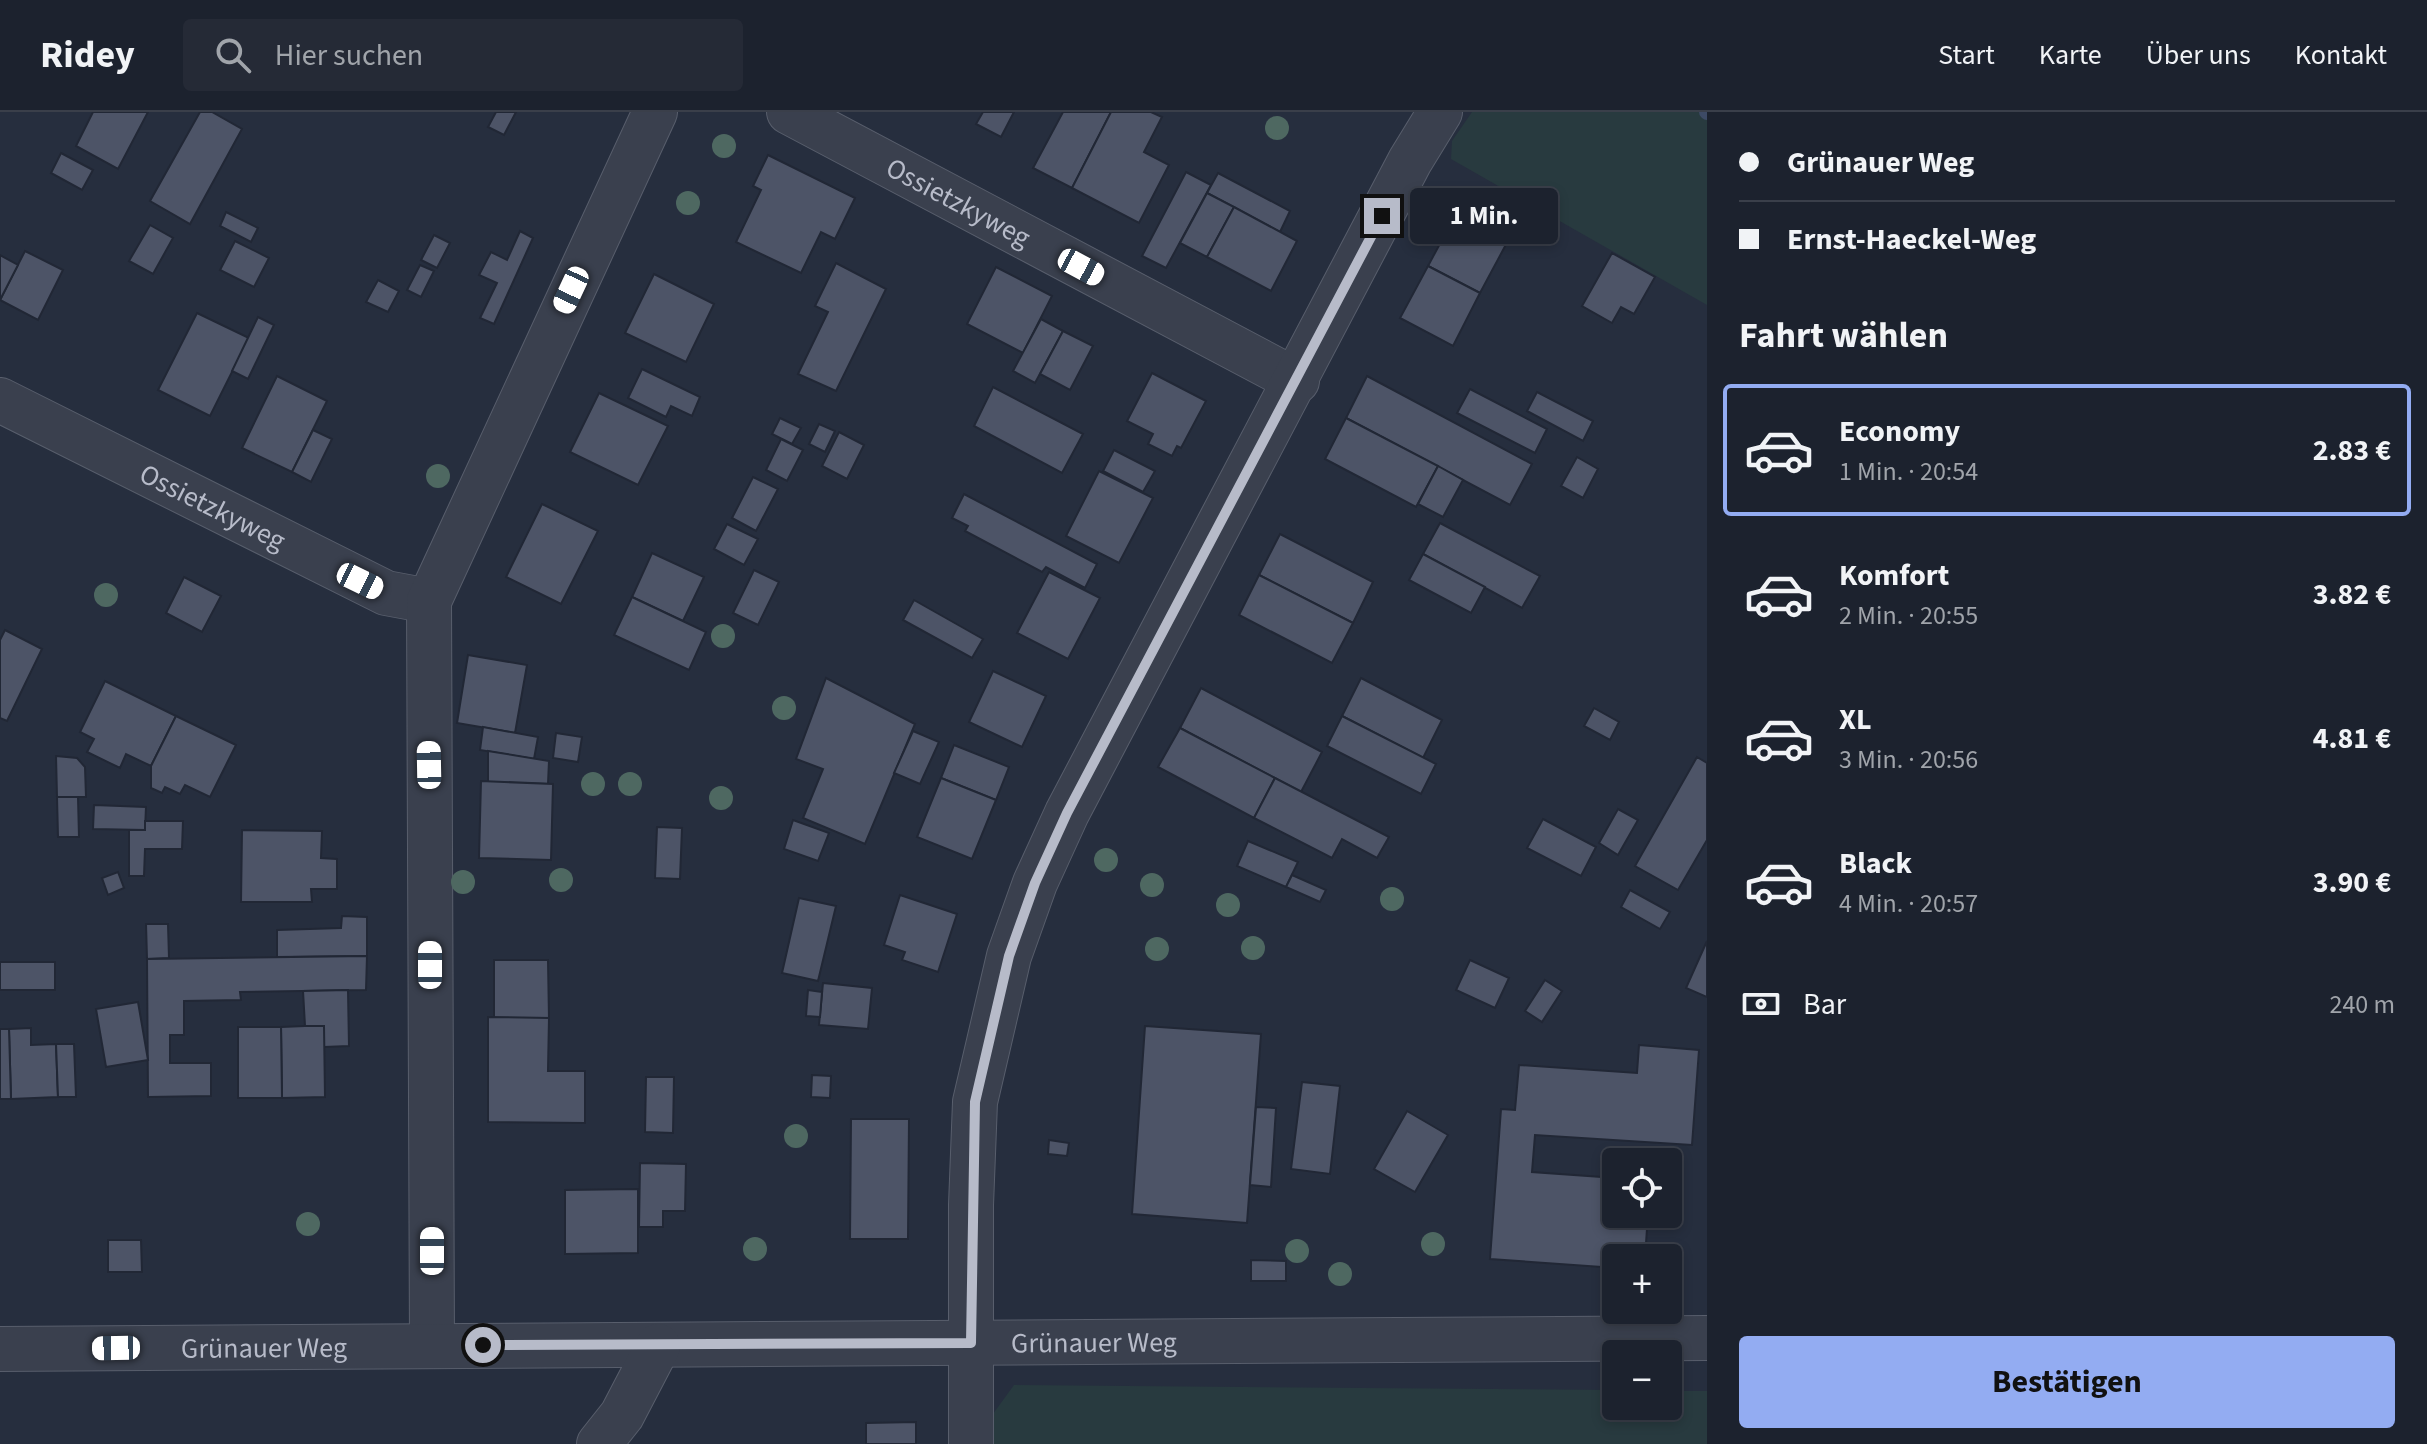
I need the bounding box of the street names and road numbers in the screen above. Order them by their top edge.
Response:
street label: Ossietzkyweg [879,148,1038,258]
street label: Ossietzkyweg [133,454,292,561]
street label: Grünauer Weg [1011,1322,1177,1363]
street label: Grünauer Weg [181,1328,347,1369]

